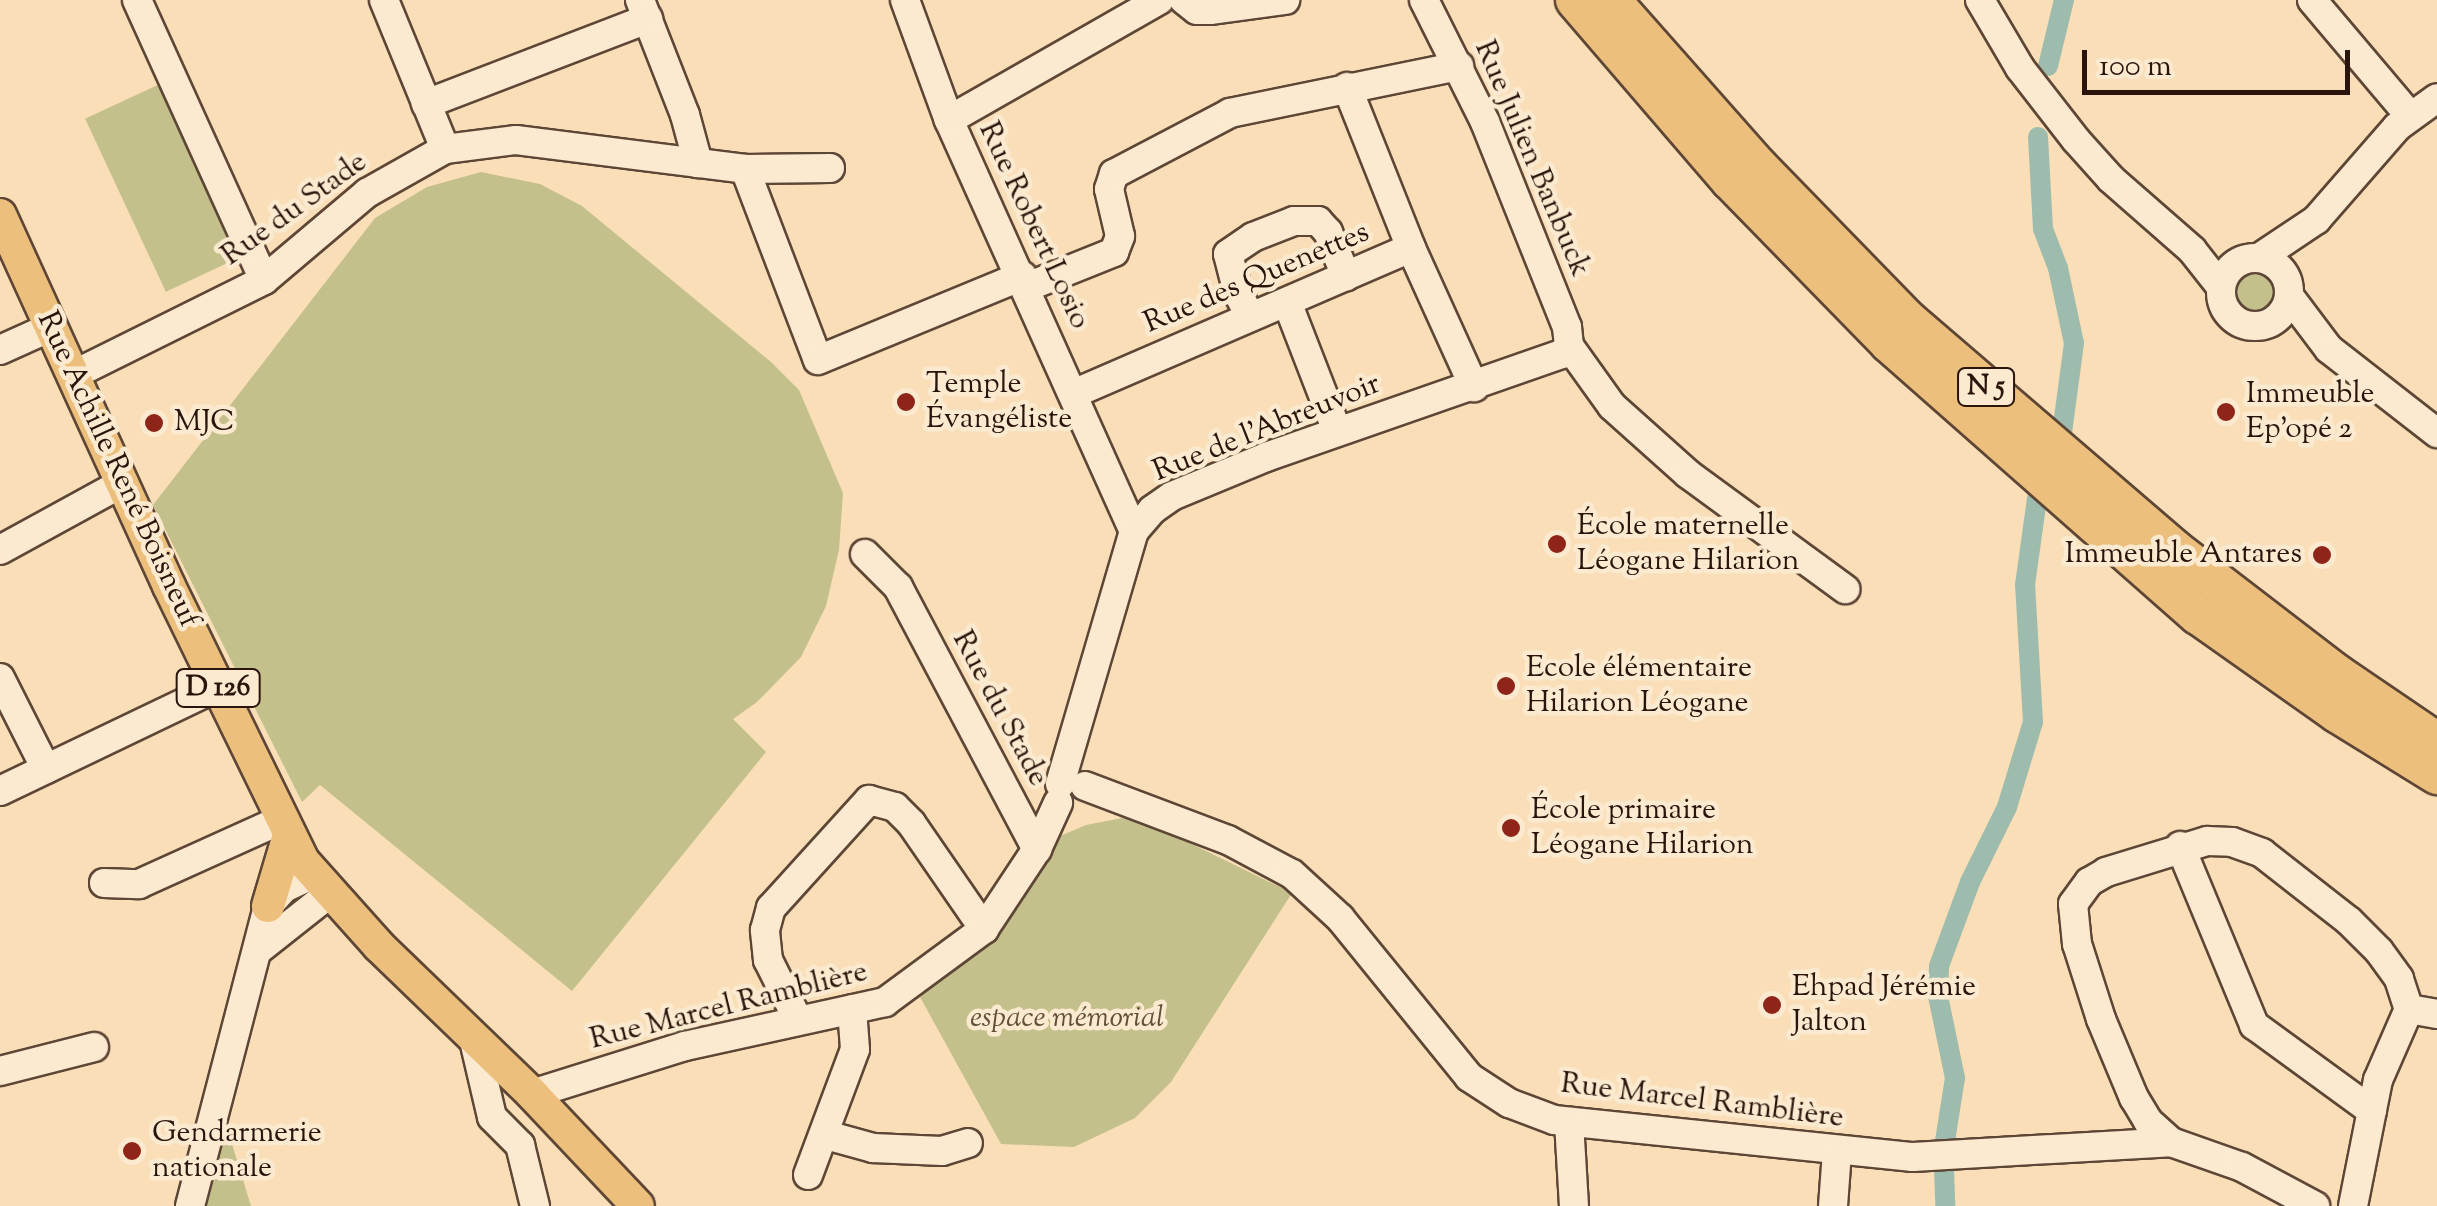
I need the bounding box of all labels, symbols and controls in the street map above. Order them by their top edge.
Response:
scale bar [2087,30,2354,92]
street label: Rue Julien Banbuck [1465,36,1597,282]
text: 100 m [2099,46,2172,89]
street label: Rue Robert Losio [969,117,1097,335]
street label: Rue du Stade [215,145,375,275]
street label: Rue des Quenettes [1139,215,1375,343]
street label: Rue Achille René Boisneuf [28,306,206,634]
road number: N 5 [1956,364,2016,410]
place label: Temple Évangéliste [926,367,1072,438]
street label: Rue de l'Abreuvoir [1148,367,1386,491]
place label: Immeuble Ep’opé 2 [2246,377,2374,448]
marker: Temple Évangéliste [895,391,917,413]
marker: Immeuble Ep’opé 2 [2215,401,2237,423]
place label: MJC [174,405,234,441]
marker: MJC [143,412,165,434]
place label: École maternelle Léogane Hilarion [1577,509,1800,580]
marker: École maternelle Léogane Hilarion [1546,533,1568,555]
place label: Immeuble Antares [2065,537,2302,573]
marker: Immeuble Antares [2311,544,2333,566]
street label: Rue du Stade [943,625,1055,793]
place label: Ecole élémentaire Hilarion Léogane [1526,651,1752,722]
road number: D 126 [176,665,260,711]
marker: Ecole élémentaire Hilarion Léogane [1495,675,1517,697]
place label: École primaire Léogane Hilarion [1531,793,1754,864]
marker: École primaire Léogane Hilarion [1500,817,1522,839]
street label: Rue Marcel Ramblière [586,955,872,1059]
place label: Ehpad Jérémie Jalton [1792,970,1976,1040]
marker: Ehpad Jérémie Jalton [1761,994,1783,1016]
park label: espace mémorial [970,1001,1164,1037]
street label: Rue Marcel Ramblière [1558,1067,1846,1137]
place label: Gendarmerie nationale [152,1116,322,1186]
marker: Gendarmerie nationale [121,1140,143,1162]

